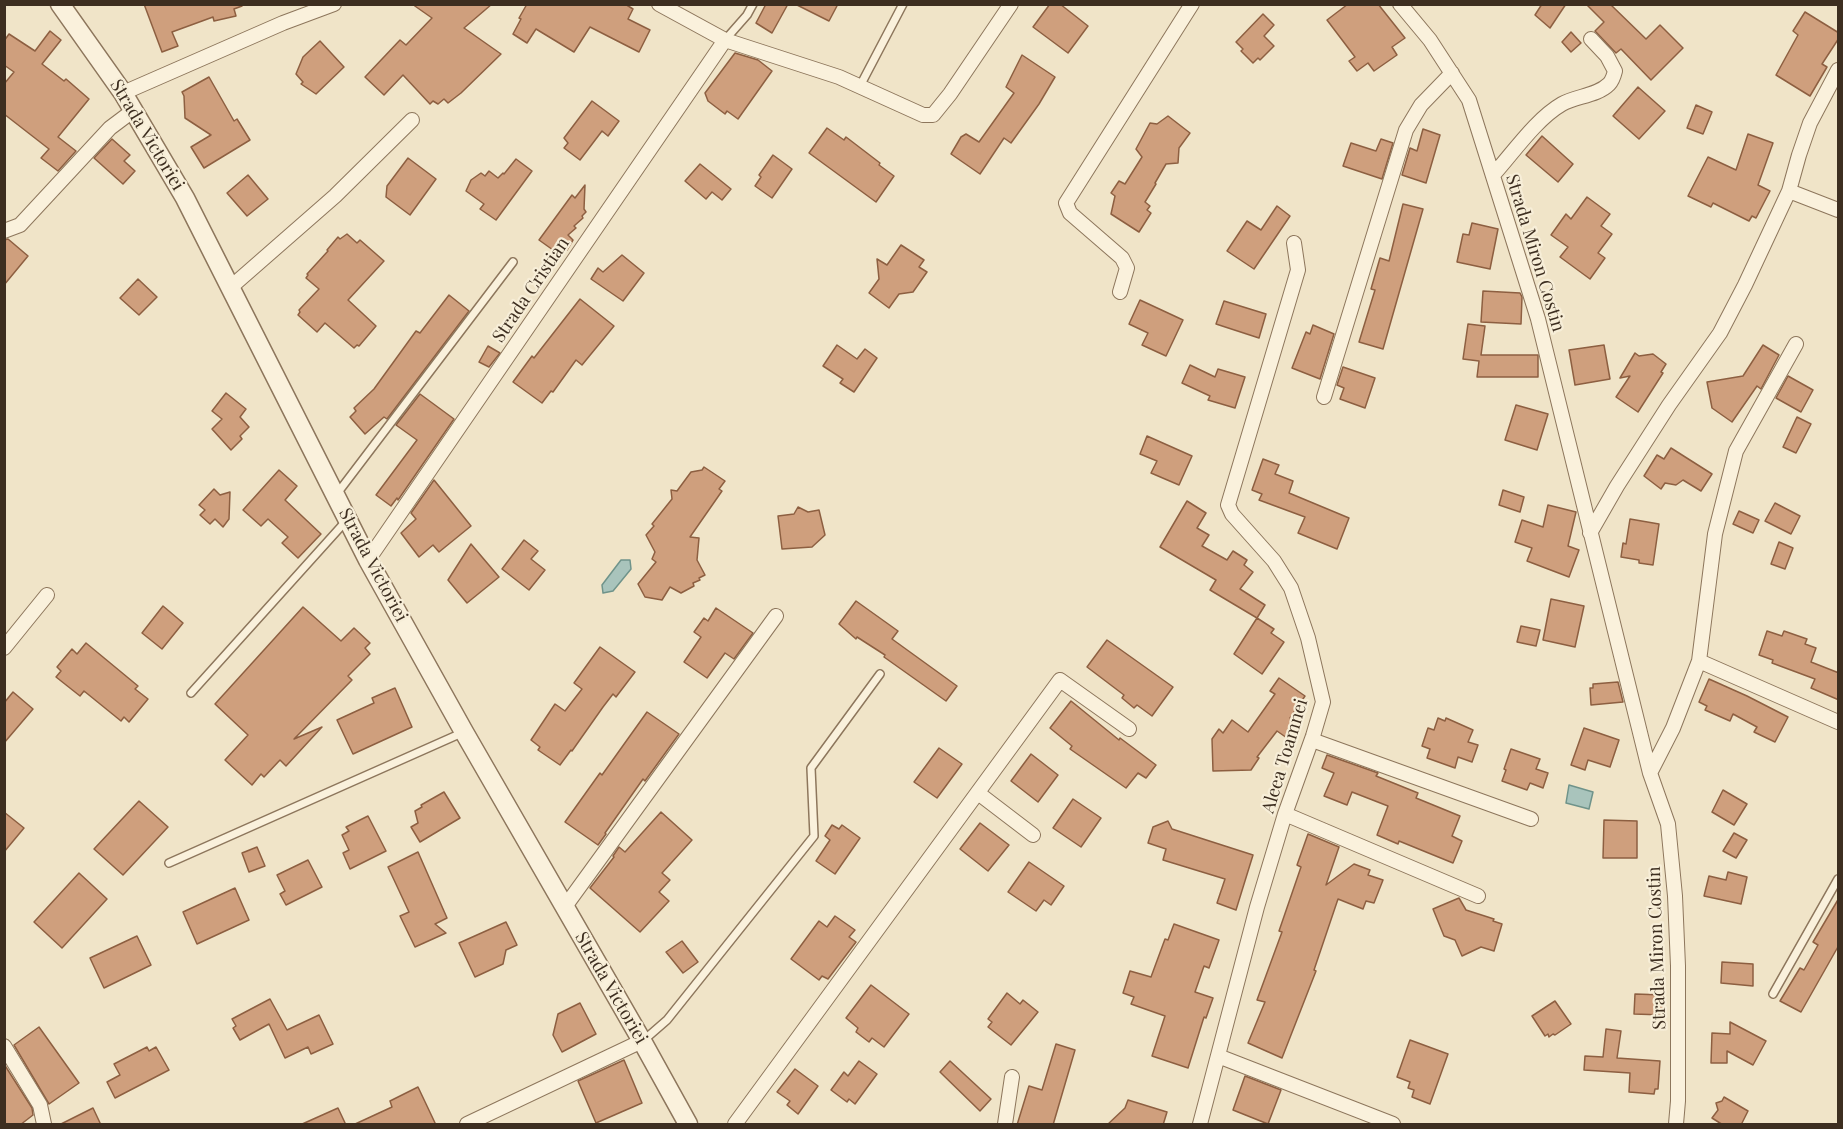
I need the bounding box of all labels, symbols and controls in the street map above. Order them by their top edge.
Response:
street label: Strada Victoriei [105,76,189,194]
street label: Strada Miron Costin [1501,172,1569,334]
street label: Strada Cristian [488,233,574,347]
street label: Strada Victoriei [334,504,412,626]
street label: Aleea Toamnei [1257,696,1313,816]
street label: Strada Miron Costin [1643,866,1671,1030]
street label: Strada Victoriei [570,928,652,1048]

